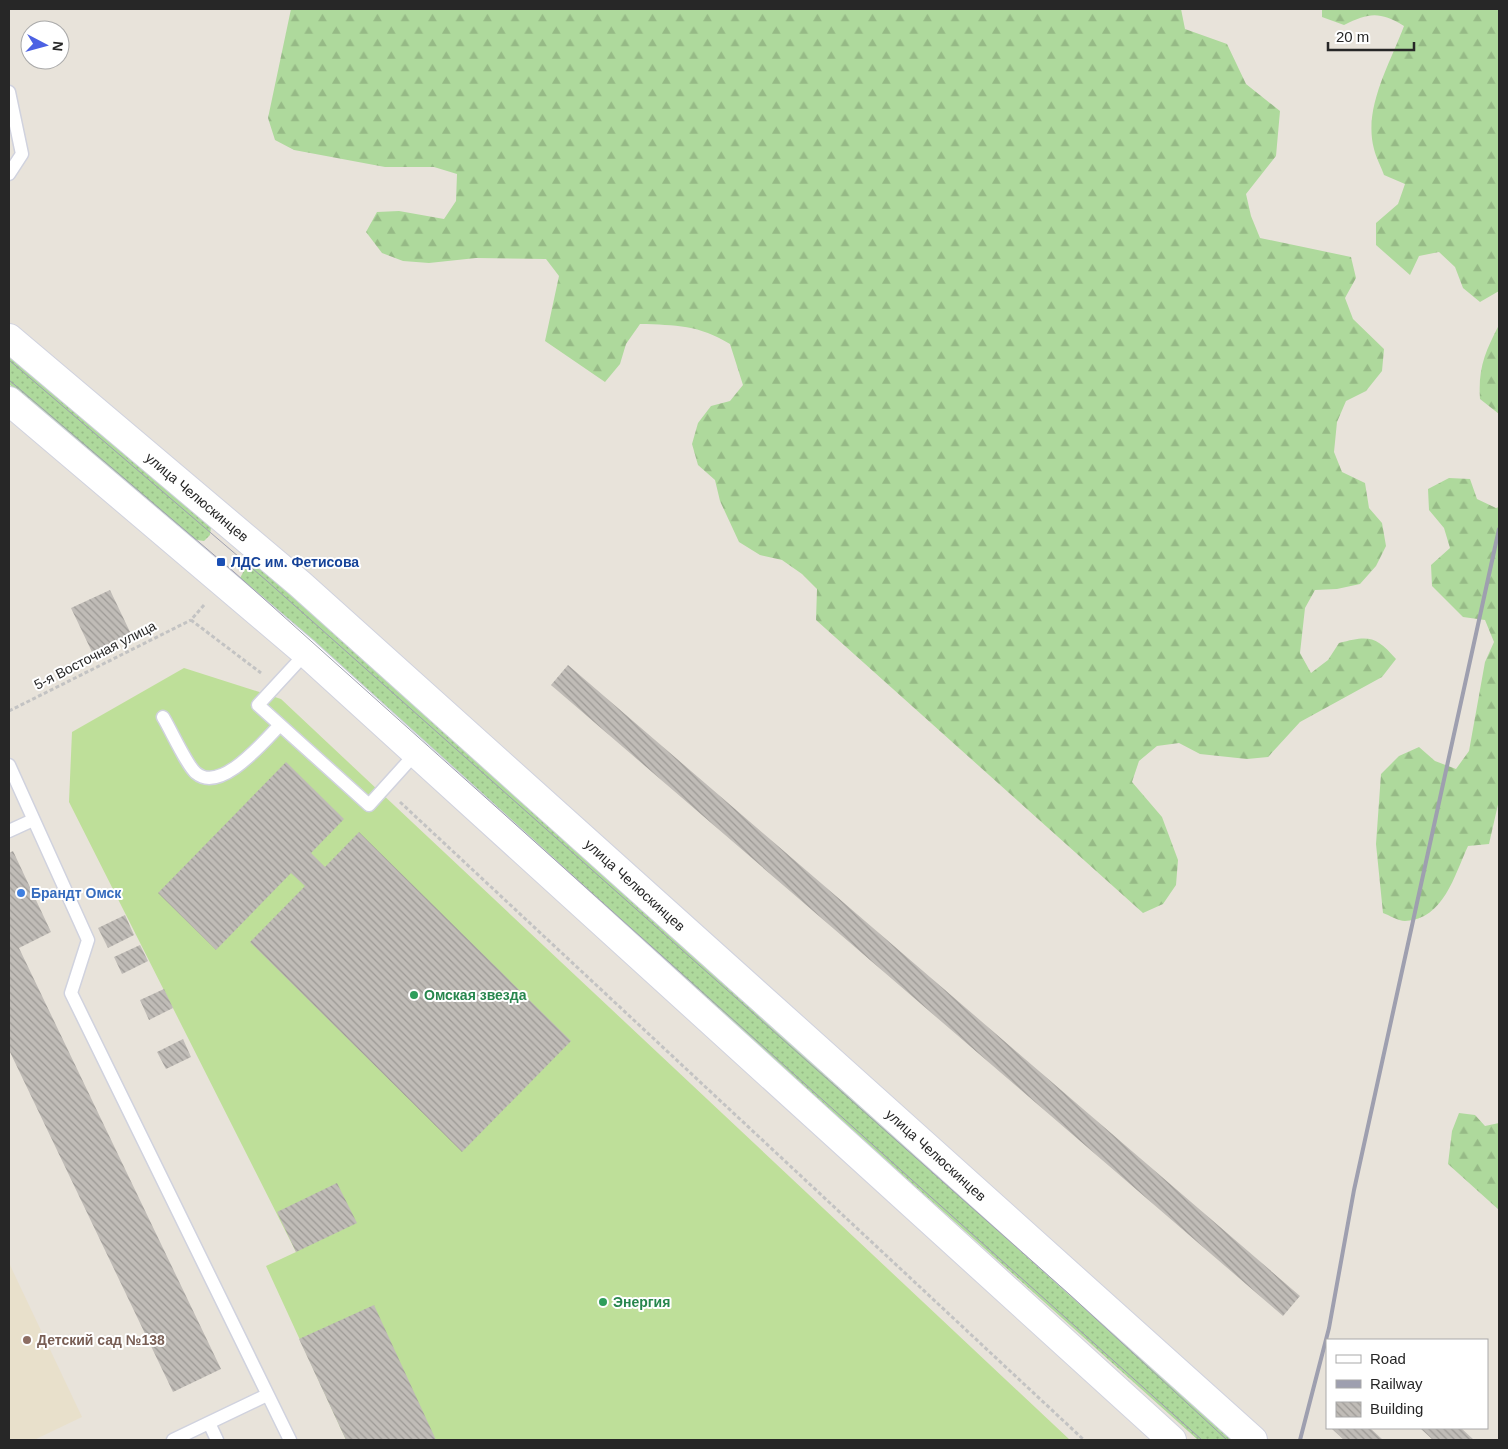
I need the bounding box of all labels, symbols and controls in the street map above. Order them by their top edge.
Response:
north arrow [20,20,70,70]
scale bar [1328,20,1414,52]
text: 20 m [1336,28,1369,45]
text: N [49,40,66,52]
street label: улица Челюскинцев [142,449,252,545]
place label: ЛДС им. Фетисова [231,554,359,570]
marker: ЛДС им. Фетисова [215,556,227,568]
street label: 5-я Восточная улица [31,617,159,693]
street label: улица Челюскинцев [582,836,688,934]
place label: Брандт Омск [31,885,122,901]
marker: Брандт Омск [15,887,27,899]
place label: Омская звезда [424,987,527,1003]
marker: Омская звезда [408,989,420,1001]
street label: улица Челюскинцев [883,1106,989,1204]
place label: Энергия [613,1294,670,1310]
marker: Энергия [597,1296,609,1308]
place label: Детский сад №138 [37,1332,165,1348]
marker: Детский сад №138 [21,1334,33,1346]
legend [1326,1339,1488,1429]
text: Road [1370,1350,1406,1367]
text: Railway [1370,1375,1423,1392]
text: Building [1370,1400,1423,1417]

